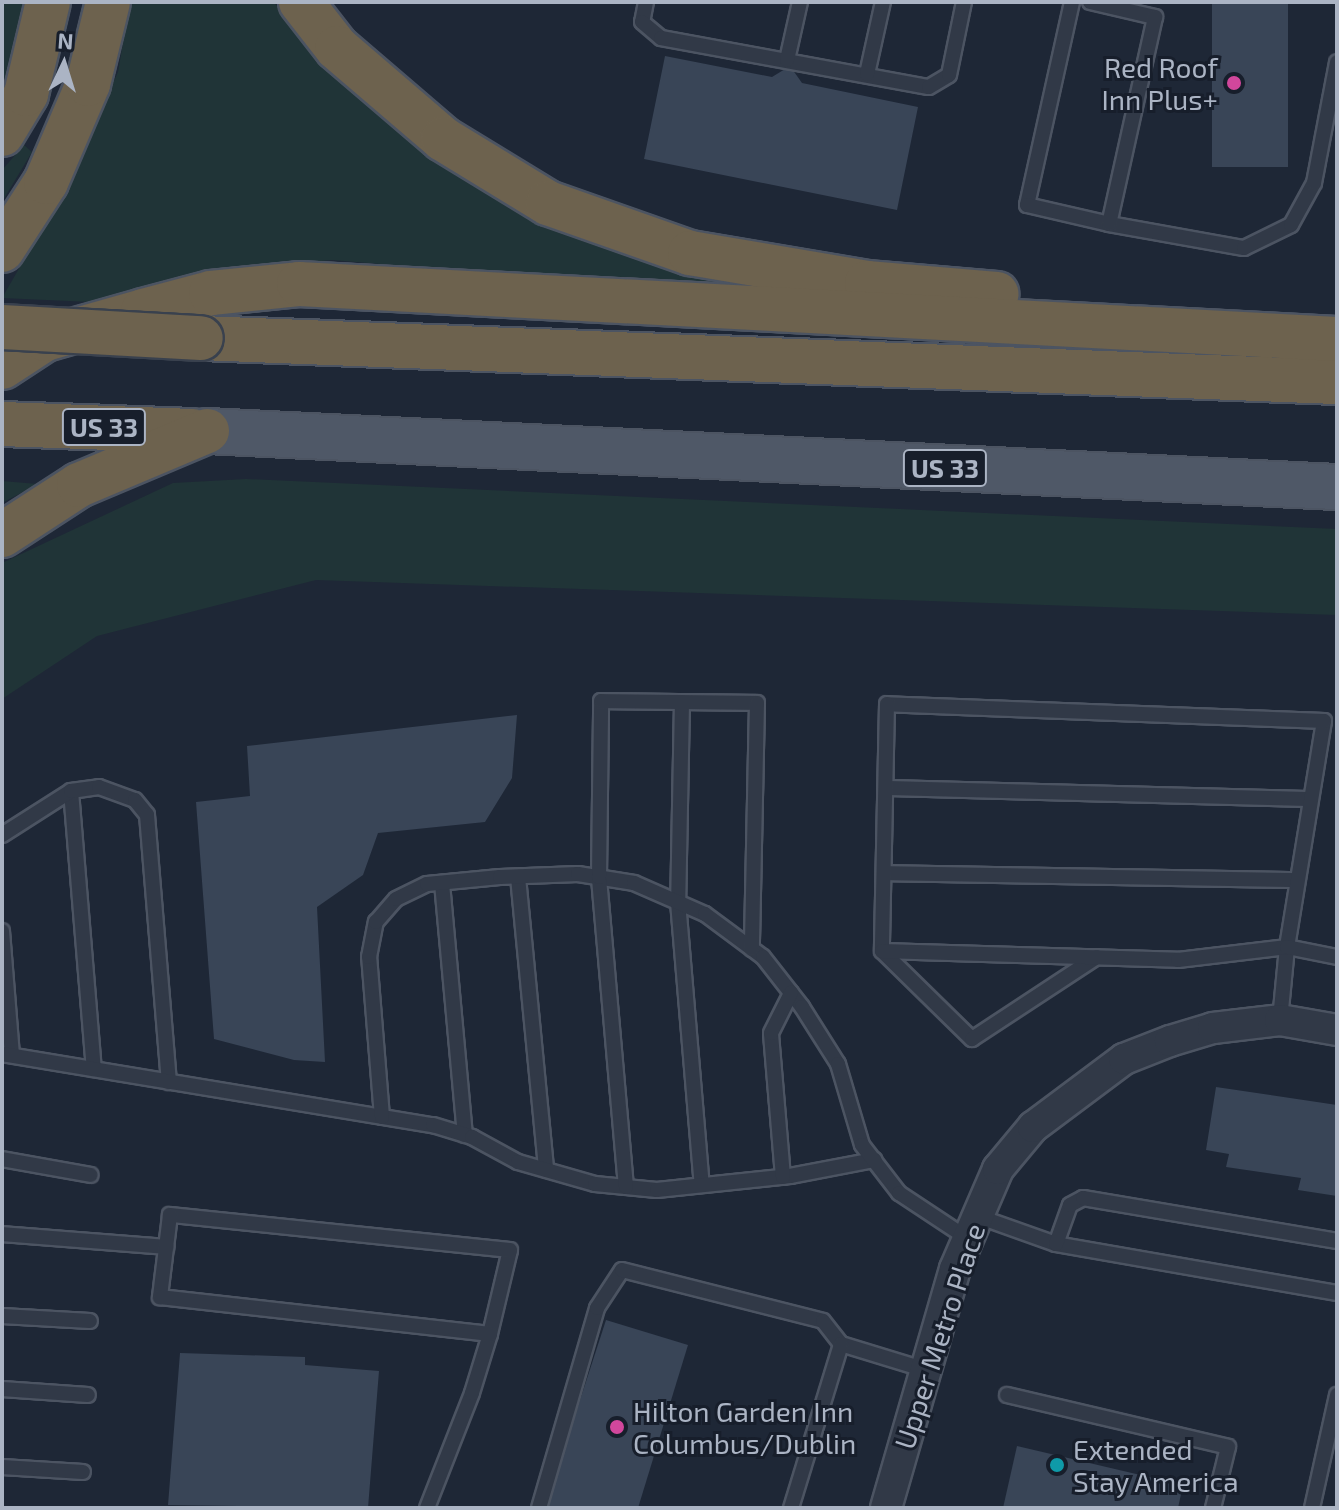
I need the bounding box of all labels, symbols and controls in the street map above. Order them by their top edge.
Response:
north arrow [24,24,104,104]
text: N [57,27,74,54]
place label: Red Roof Inn Plus+ [1101,50,1218,116]
marker: Red Roof Inn Plus+ [1225,74,1243,92]
road number: US 33 [60,405,148,449]
road number: US 33 [901,446,989,490]
street label: Upper Metro Place [887,1219,991,1453]
place label: Hilton Garden Inn Columbus/Dublin [633,1394,856,1460]
marker: Hilton Garden Inn Columbus/Dublin [608,1418,626,1436]
place label: Extended Stay America [1073,1432,1240,1498]
marker: Extended Stay America [1048,1456,1066,1474]

